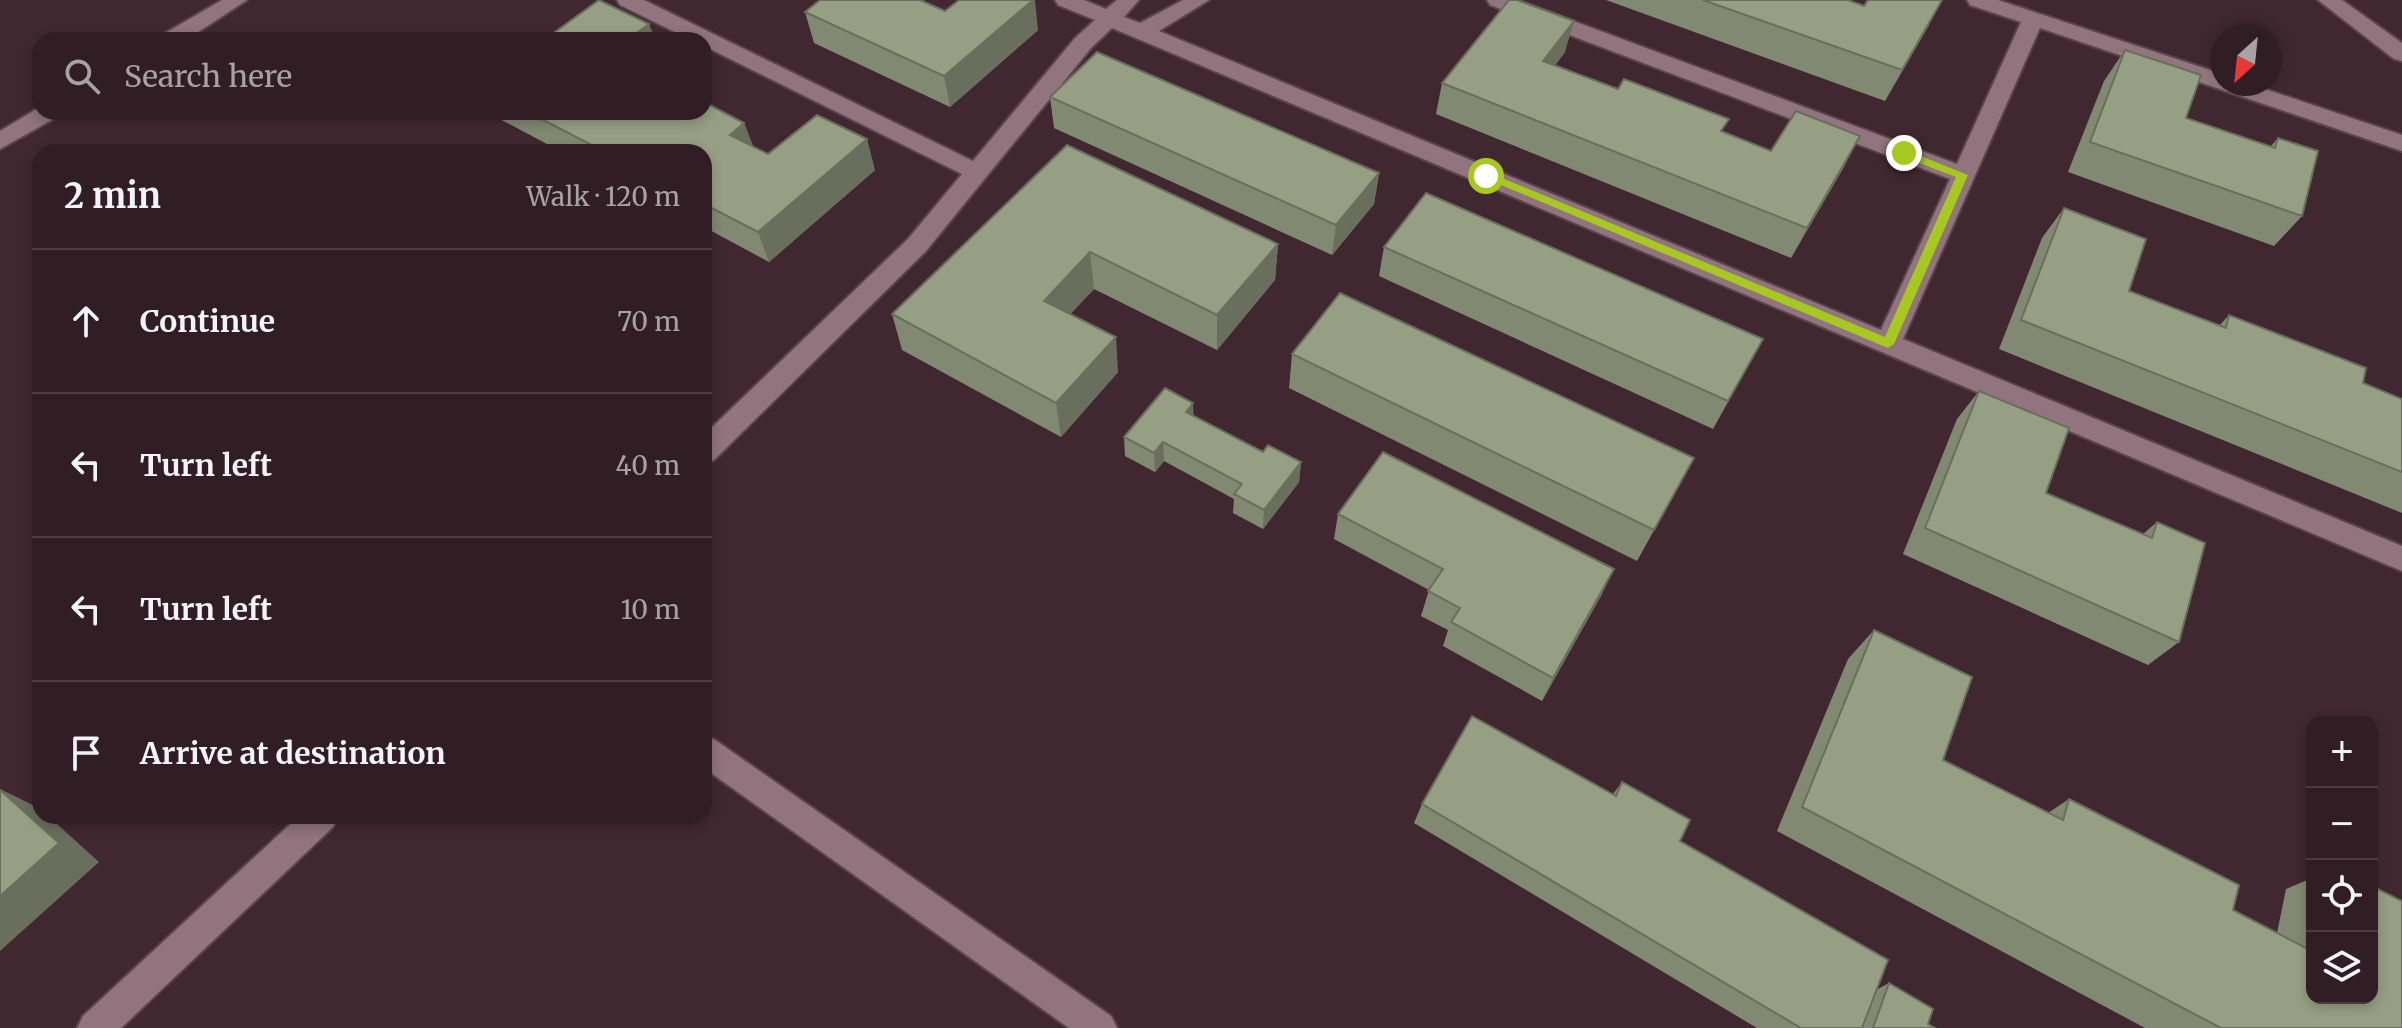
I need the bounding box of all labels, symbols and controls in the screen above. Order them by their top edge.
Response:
north arrow [2210,24,2282,96]
search box [32,32,712,120]
icon: search [60,54,104,98]
text: Search here [124,57,292,95]
route end [1886,135,1922,171]
route start [1468,158,1504,194]
text: 2 min [64,175,161,217]
text: Walk · 120 m [526,180,680,213]
icon: ahead [64,299,108,343]
text: Continue [140,302,275,340]
text: 70 m [617,305,680,338]
icon: left [64,443,108,487]
text: Turn left [140,446,272,484]
text: 40 m [616,449,680,482]
icon: left [64,587,108,631]
text: Turn left [140,590,272,628]
text: 10 m [621,593,680,626]
map controls [2306,716,2378,1004]
button: + [2306,716,2378,788]
icon: arrive [64,731,108,775]
text: Arrive at destination [140,734,446,772]
button: − [2306,788,2378,860]
button: locate [2306,860,2378,932]
button: layers [2306,932,2378,1004]

